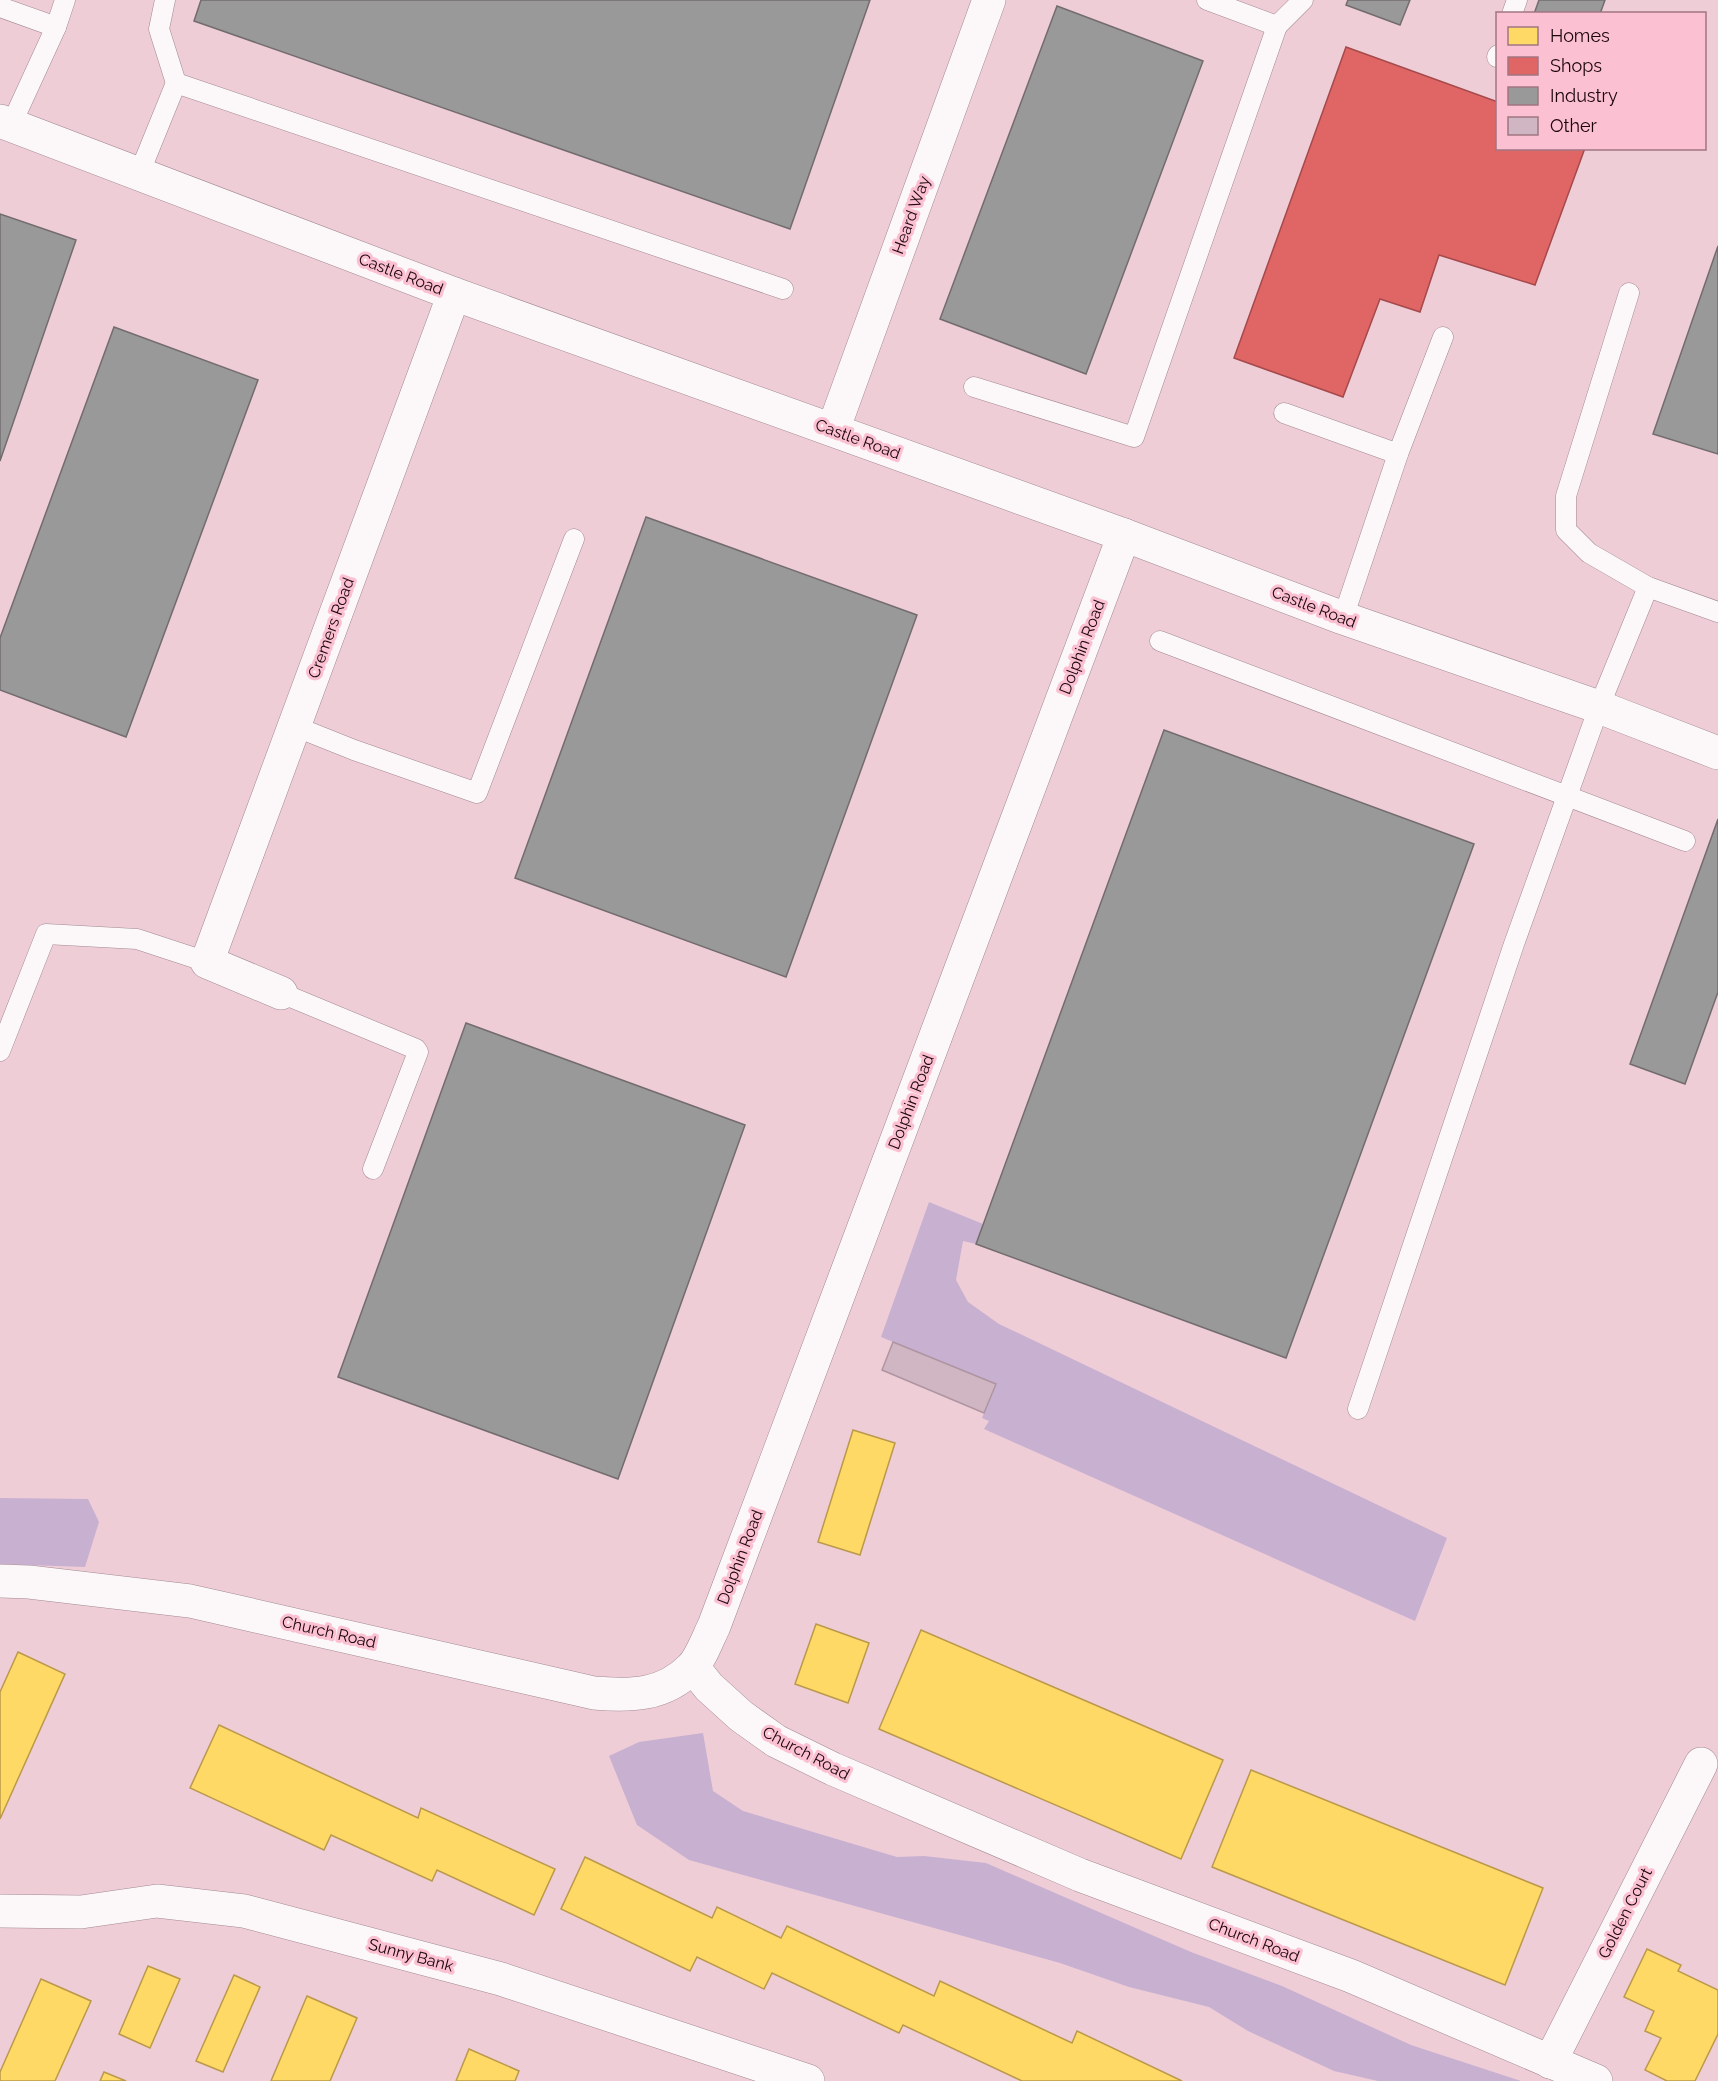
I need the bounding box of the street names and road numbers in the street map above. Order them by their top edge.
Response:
street label: Heard Way [888,173,934,257]
street label: Castle Road [356,249,446,299]
street label: Castle Road [813,415,903,463]
street label: Cremers Road [304,575,358,681]
street label: Castle Road [1269,582,1359,632]
street label: Dolphin Road [1055,597,1109,697]
street label: Dolphin Road [884,1052,938,1152]
street label: Dolphin Road [713,1507,767,1607]
street label: Church Road [280,1612,378,1652]
street label: Church Road [759,1722,853,1784]
street label: Golden Court [1594,1864,1656,1961]
street label: Church Road [1206,1914,1302,1966]
street label: Sunny Bank [366,1935,456,1976]

